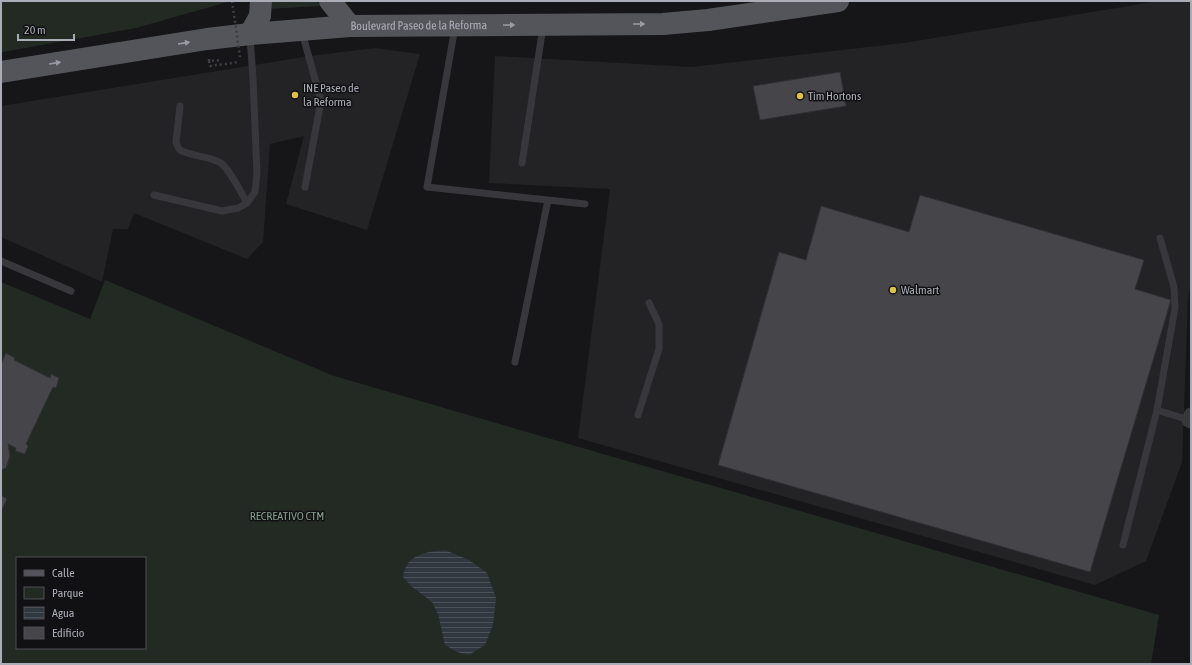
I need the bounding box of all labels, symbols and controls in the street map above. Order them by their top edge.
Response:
scale bar [18,16,74,42]
street label: Boulevard Paseo de la Reforma [350,18,487,33]
one-way arrow [633,21,646,27]
one-way arrow [503,22,516,28]
text: 20 m [24,23,46,37]
one-way arrow [178,40,190,46]
one-way arrow [49,60,61,66]
place label: INE Paseo de la Reforma [303,81,359,109]
place label: Tim Hortons [808,89,861,103]
marker: INE Paseo de la Reforma [290,90,300,100]
marker: Tim Hortons [795,91,805,101]
place label: Walmart [901,283,940,297]
marker: Walmart [888,285,898,295]
park label: RECREATIVO CTM [250,509,324,523]
legend [16,557,146,649]
text: Calle [52,566,75,580]
text: Parque [52,586,84,600]
text: Agua [52,606,74,620]
text: Edificio [52,626,85,640]

